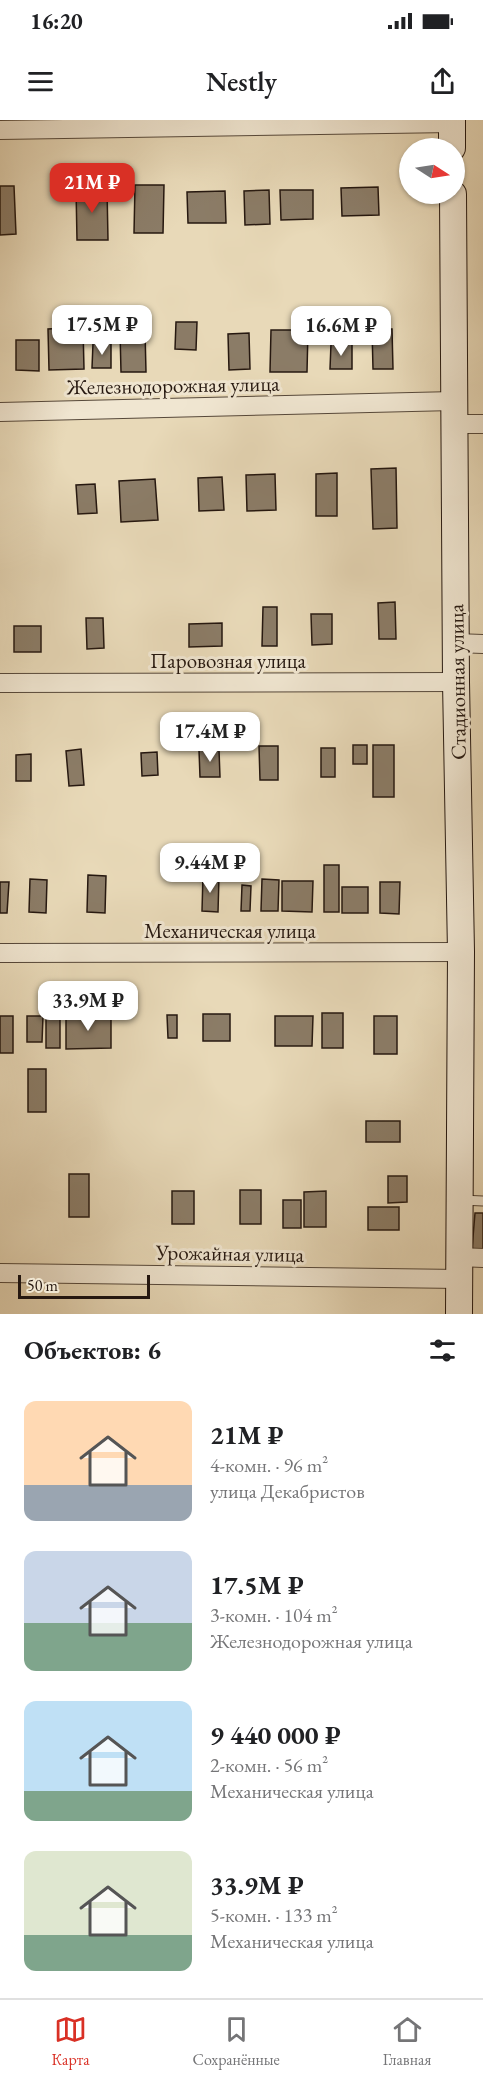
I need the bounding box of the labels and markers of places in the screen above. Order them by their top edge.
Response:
pin: 21M ₽ [50,163,134,214]
pin: 17.5M ₽ [47,305,157,356]
pin: 16.6M ₽ [286,306,396,357]
pin: 17.4M ₽ [155,712,265,763]
pin: 9.44M ₽ [155,843,265,894]
pin: 33.9M ₽ [33,981,143,1032]

